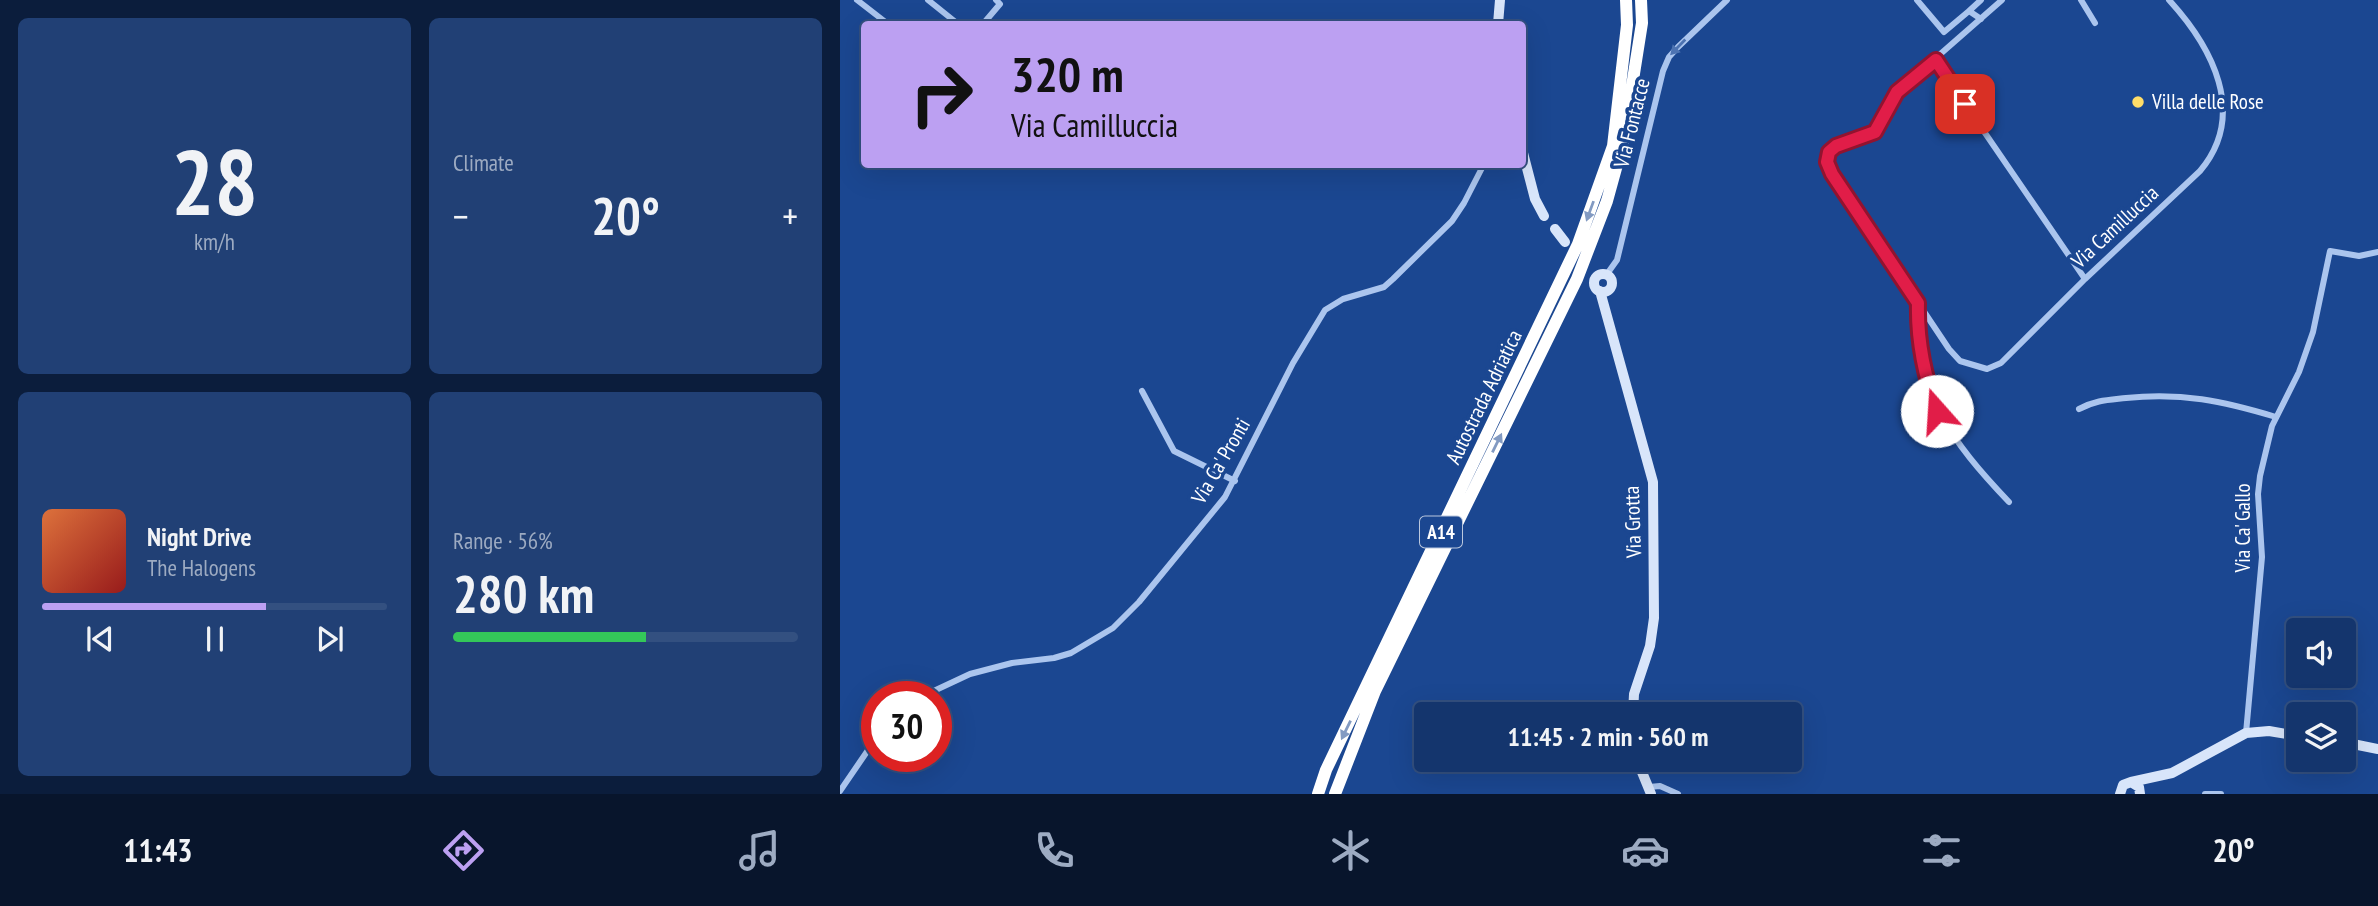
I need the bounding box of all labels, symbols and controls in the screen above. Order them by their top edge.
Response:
one-way arrow [1670,39,1687,56]
text: 320 m [1011,42,1124,106]
icon: right [896,49,987,140]
pin [1935,74,1995,134]
street label: Via Fontacce [1607,75,1656,171]
icon: arrive [1946,85,1984,123]
place label: Villa delle Rose [2151,88,2264,115]
marker: Villa delle Rose [2130,94,2146,110]
text: Via Camilluccia [1011,104,1178,146]
text: 28 [171,122,258,240]
text: Climate [453,148,514,177]
street label: Via Camilluccia [2065,179,2164,275]
text: 20° [591,182,660,249]
text: − [453,191,469,240]
text: + [782,191,798,240]
one-way arrow [1584,200,1595,221]
text: km/h [194,227,235,256]
street label: Autostrada Adriatica [1439,325,1528,468]
position arrow [1900,374,1974,448]
street label: Via Ca' Pronti [1185,413,1256,509]
one-way arrow [1491,433,1502,453]
street label: Via Ca' Gallo [2229,483,2256,574]
street label: Via Grotta [1618,485,1647,560]
road number: A14 [1420,516,1462,548]
text: Night Drive [147,520,252,553]
text: Range · 56% [453,526,553,555]
text: The Halogens [147,553,256,582]
text: 280 km [453,560,594,627]
map controls [2286,618,2356,772]
button: sound [2286,618,2356,688]
icon: previous [81,620,119,658]
icon: pause [196,620,234,658]
icon: next [311,620,349,658]
speed limit sign: 30 [861,681,952,772]
button: layers [2286,702,2356,772]
one-way arrow [1340,720,1352,740]
text: 11:45 · 2 min · 560 m [1508,720,1708,753]
icon: directions [439,826,488,875]
icon: music [735,826,784,875]
icon: phone [1030,826,1079,875]
icon: climate [1326,826,1375,875]
icon: car [1621,826,1670,875]
icon: filters [1917,826,1966,875]
text: 11:43 [123,829,193,871]
text: 20° [2212,829,2255,871]

